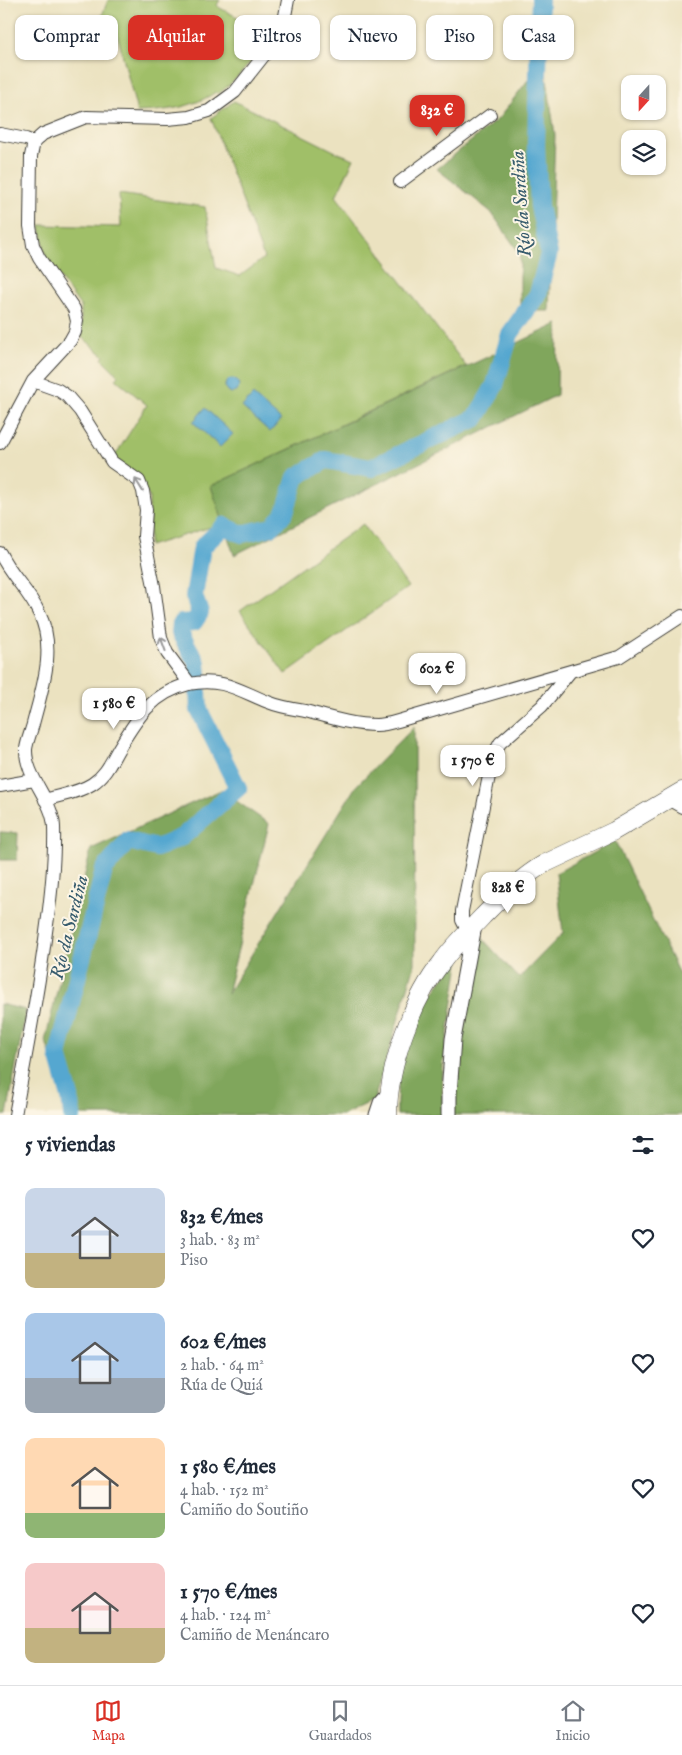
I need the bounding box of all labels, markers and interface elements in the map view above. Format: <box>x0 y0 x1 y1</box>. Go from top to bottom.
chip: Comprar <box>15 15 118 60</box>
chip: Alquilar <box>128 15 224 60</box>
chip: Filtros <box>234 15 320 60</box>
chip: Nuevo <box>330 15 416 60</box>
chip: Piso <box>426 15 493 60</box>
chip: Casa <box>503 15 574 60</box>
north arrow <box>621 75 666 120</box>
map controls <box>621 75 666 175</box>
pin: 832 € <box>402 94 472 137</box>
text: 832 € <box>421 101 453 121</box>
button: layers <box>621 130 666 175</box>
water label: Río da Sardiña <box>506 150 538 258</box>
one-way arrow <box>133 478 144 492</box>
one-way arrow <box>158 637 167 652</box>
pin: 602 € <box>402 652 472 695</box>
text: 602 € <box>420 659 454 679</box>
pin: 1 580 € <box>68 688 160 730</box>
text: 1 580 € <box>93 694 135 714</box>
pin: 1 570 € <box>427 744 519 787</box>
text: 1 570 € <box>451 751 495 771</box>
pin: 828 € <box>473 872 543 914</box>
water label: Río da Sardiña <box>45 873 94 982</box>
text: 828 € <box>492 878 524 898</box>
icon: filters <box>629 1131 657 1159</box>
text: 5 viviendas <box>25 1132 115 1159</box>
text: 832 €/mes <box>180 1204 263 1231</box>
icon: home <box>65 1208 125 1268</box>
icon: heart <box>629 1224 657 1252</box>
text: 3 hab. · 83 m² <box>180 1231 260 1251</box>
text: Piso <box>180 1251 208 1271</box>
text: 602 €/mes <box>180 1329 266 1356</box>
icon: home <box>65 1333 125 1393</box>
icon: heart <box>629 1349 657 1377</box>
text: 2 hab. · 64 m² <box>180 1356 264 1376</box>
text: Rúa de Quiá <box>180 1376 263 1396</box>
text: 1 580 €/mes <box>180 1454 276 1481</box>
icon: home <box>65 1458 125 1518</box>
icon: heart <box>629 1474 657 1502</box>
text: 4 hab. · 152 m² <box>180 1481 269 1501</box>
text: Camiño do Soutiño <box>180 1501 308 1521</box>
text: 1 570 €/mes <box>180 1579 277 1606</box>
icon: home <box>65 1583 125 1643</box>
icon: heart <box>629 1599 657 1627</box>
text: 4 hab. · 124 m² <box>180 1606 271 1626</box>
text: Camiño de Menáncaro <box>180 1626 330 1646</box>
tab: Mapa <box>92 1697 125 1745</box>
tab: Guardados <box>309 1697 372 1745</box>
tab: Inicio <box>556 1697 590 1745</box>

